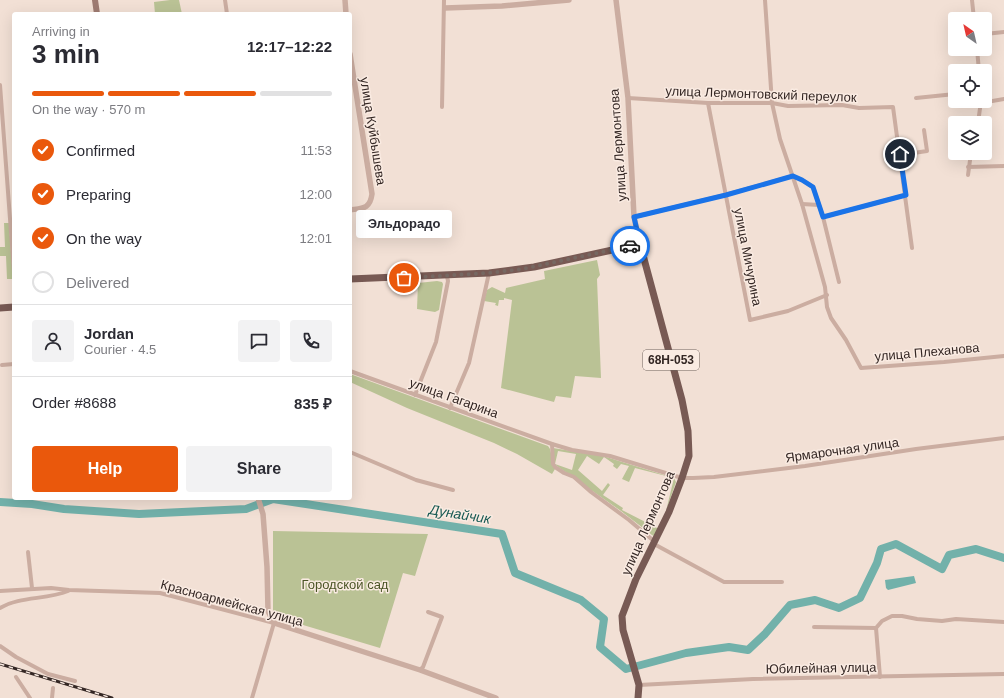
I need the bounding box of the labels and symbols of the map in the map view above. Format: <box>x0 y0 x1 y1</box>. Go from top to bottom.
north arrow <box>948 12 992 56</box>
street label: улица Куйбышева <box>357 76 389 187</box>
street label: улица Лермонтовский переулок <box>665 83 857 105</box>
street label: улица Лермонтова <box>607 87 629 202</box>
pin <box>883 137 917 171</box>
street label: улица Мичурина <box>731 207 765 308</box>
callout: Эльдорадо <box>356 210 452 238</box>
courier <box>610 226 650 266</box>
pin <box>387 261 421 295</box>
street label: улица Плеханова <box>874 340 981 364</box>
road number: 68Н-053 <box>643 350 699 370</box>
street label: улица Гагарина <box>408 375 501 421</box>
street label: Ярмарочная улица <box>784 434 901 465</box>
street label: улица Лермонтова <box>618 468 678 578</box>
water label: Дунайчик <box>426 501 493 527</box>
street label: Красноармейская улица <box>159 577 306 629</box>
park label: Городской сад <box>302 577 389 592</box>
street label: Юбилейная улица <box>766 660 877 676</box>

